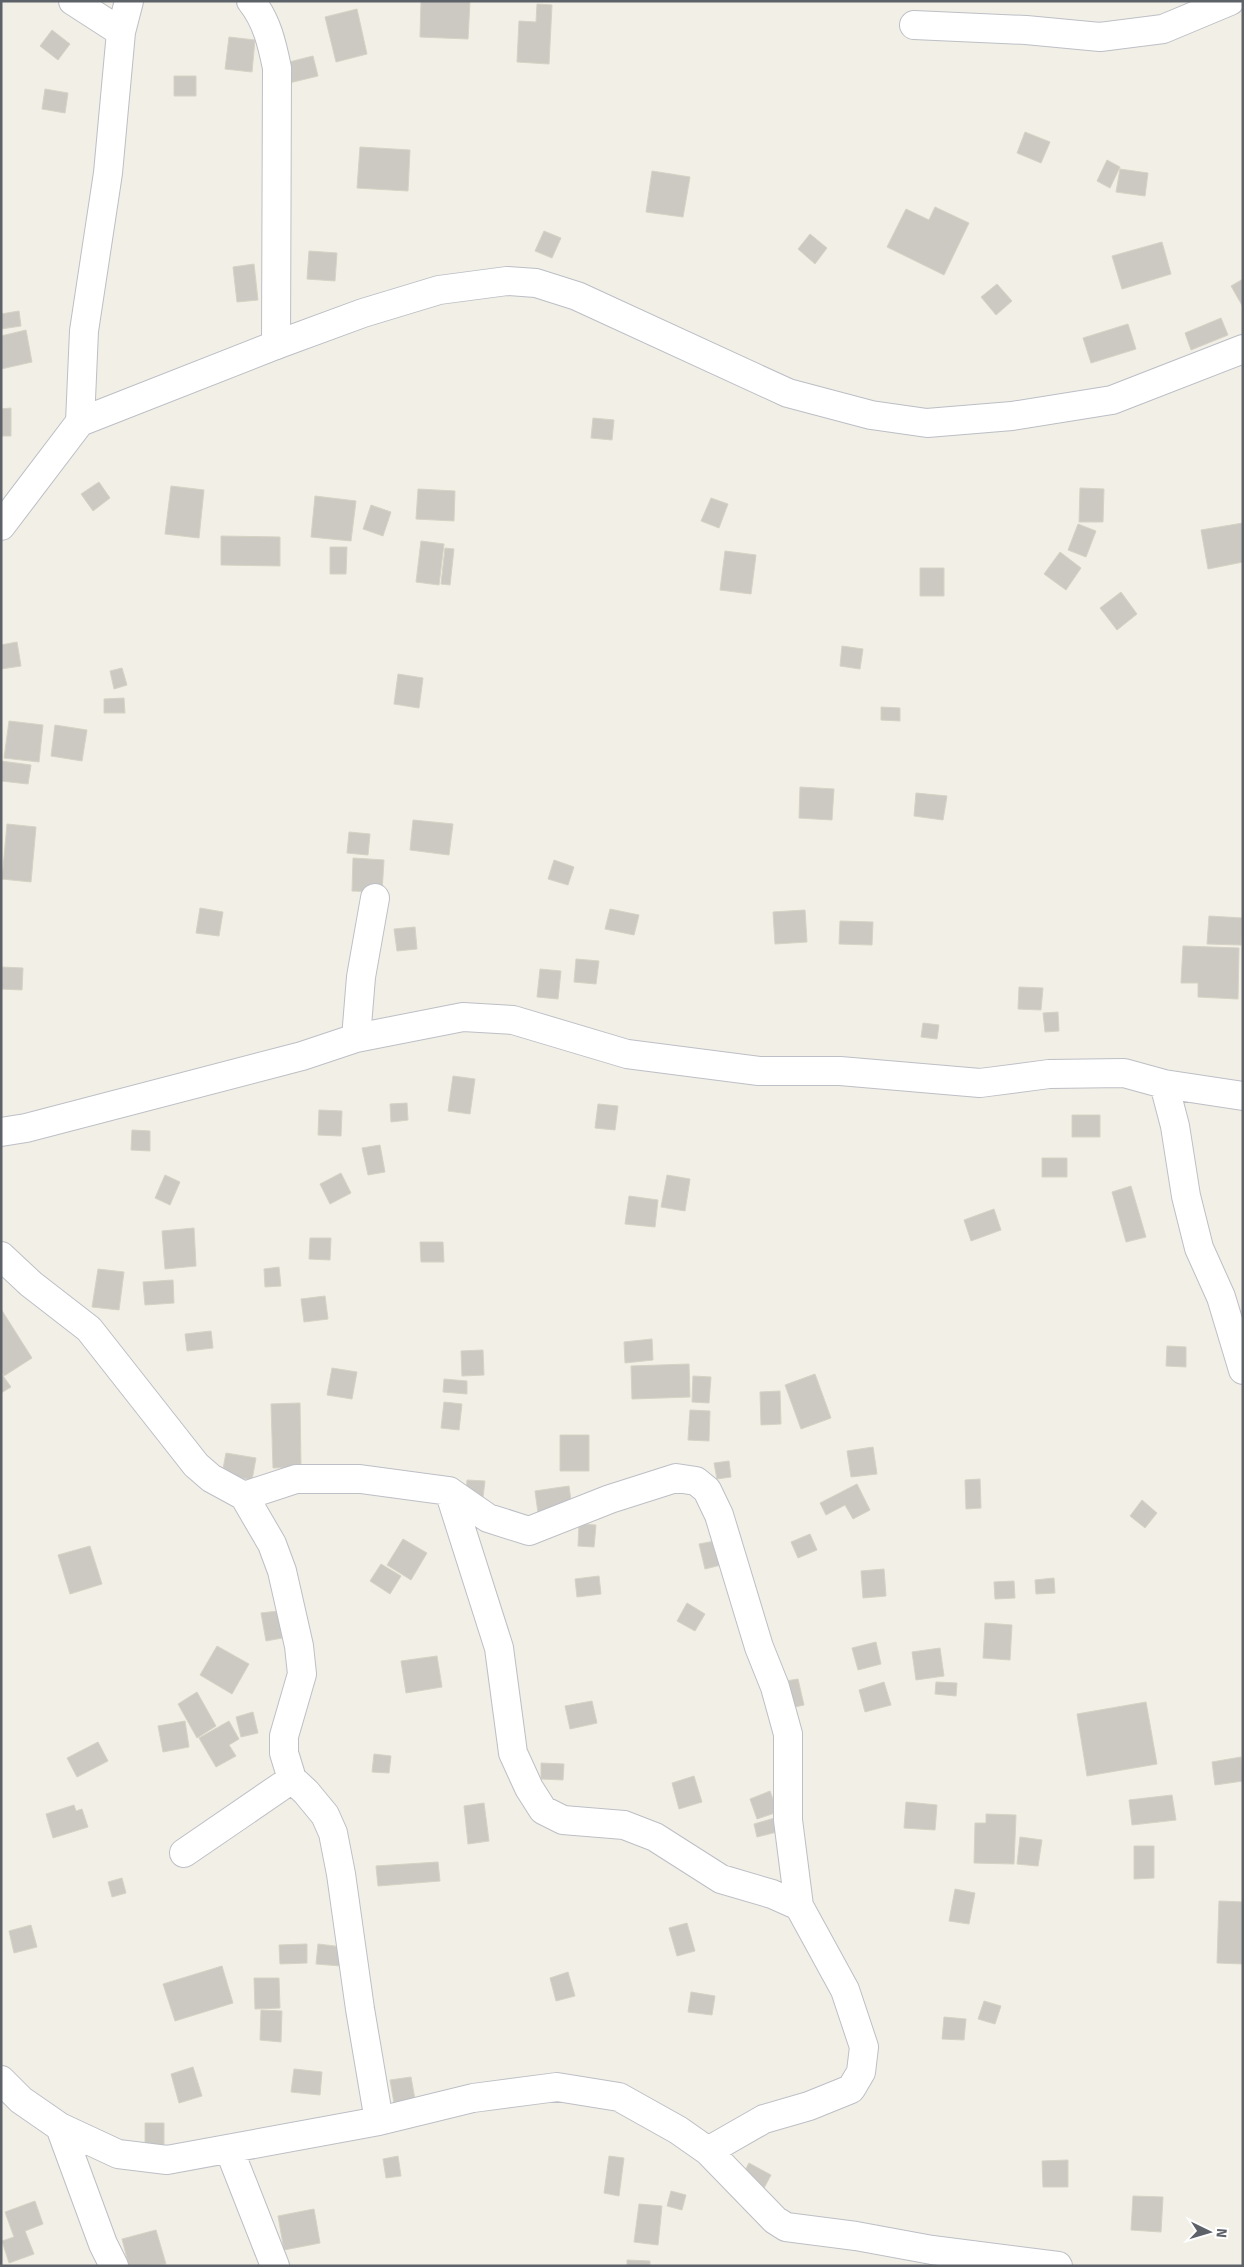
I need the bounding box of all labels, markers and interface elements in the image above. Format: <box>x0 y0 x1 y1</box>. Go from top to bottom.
north arrow <box>1184 2207 1234 2257</box>
text: N <box>1213 2228 1230 2238</box>

